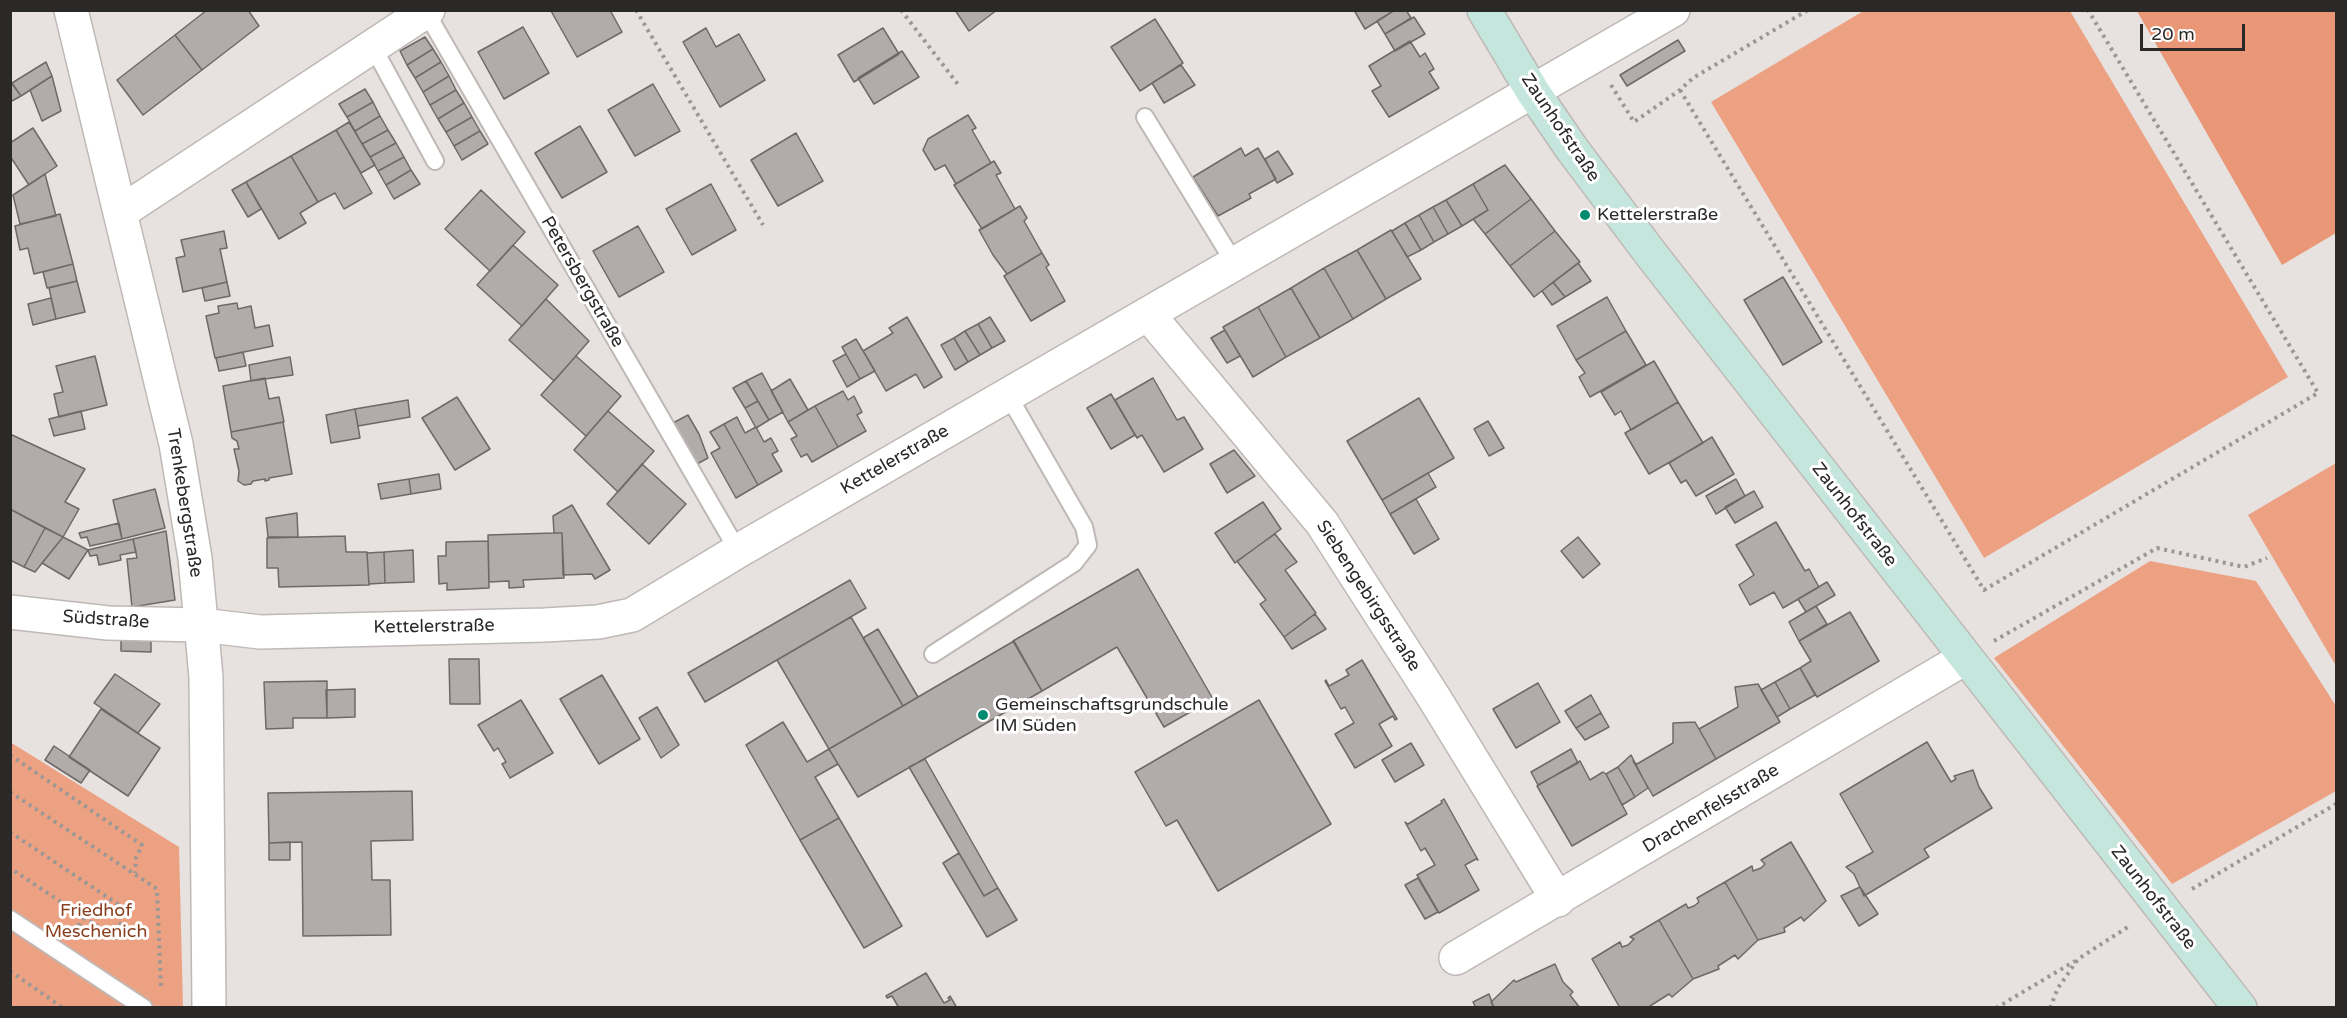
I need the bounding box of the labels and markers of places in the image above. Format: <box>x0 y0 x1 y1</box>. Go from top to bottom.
place label: Kettelerstraße <box>1597 204 1718 226</box>
marker: Kettelerstraße <box>1578 208 1592 222</box>
place label: Gemeinschaftsgrundschule IM Süden <box>995 694 1229 736</box>
marker: Gemeinschaftsgrundschule IM Süden <box>976 708 990 722</box>

